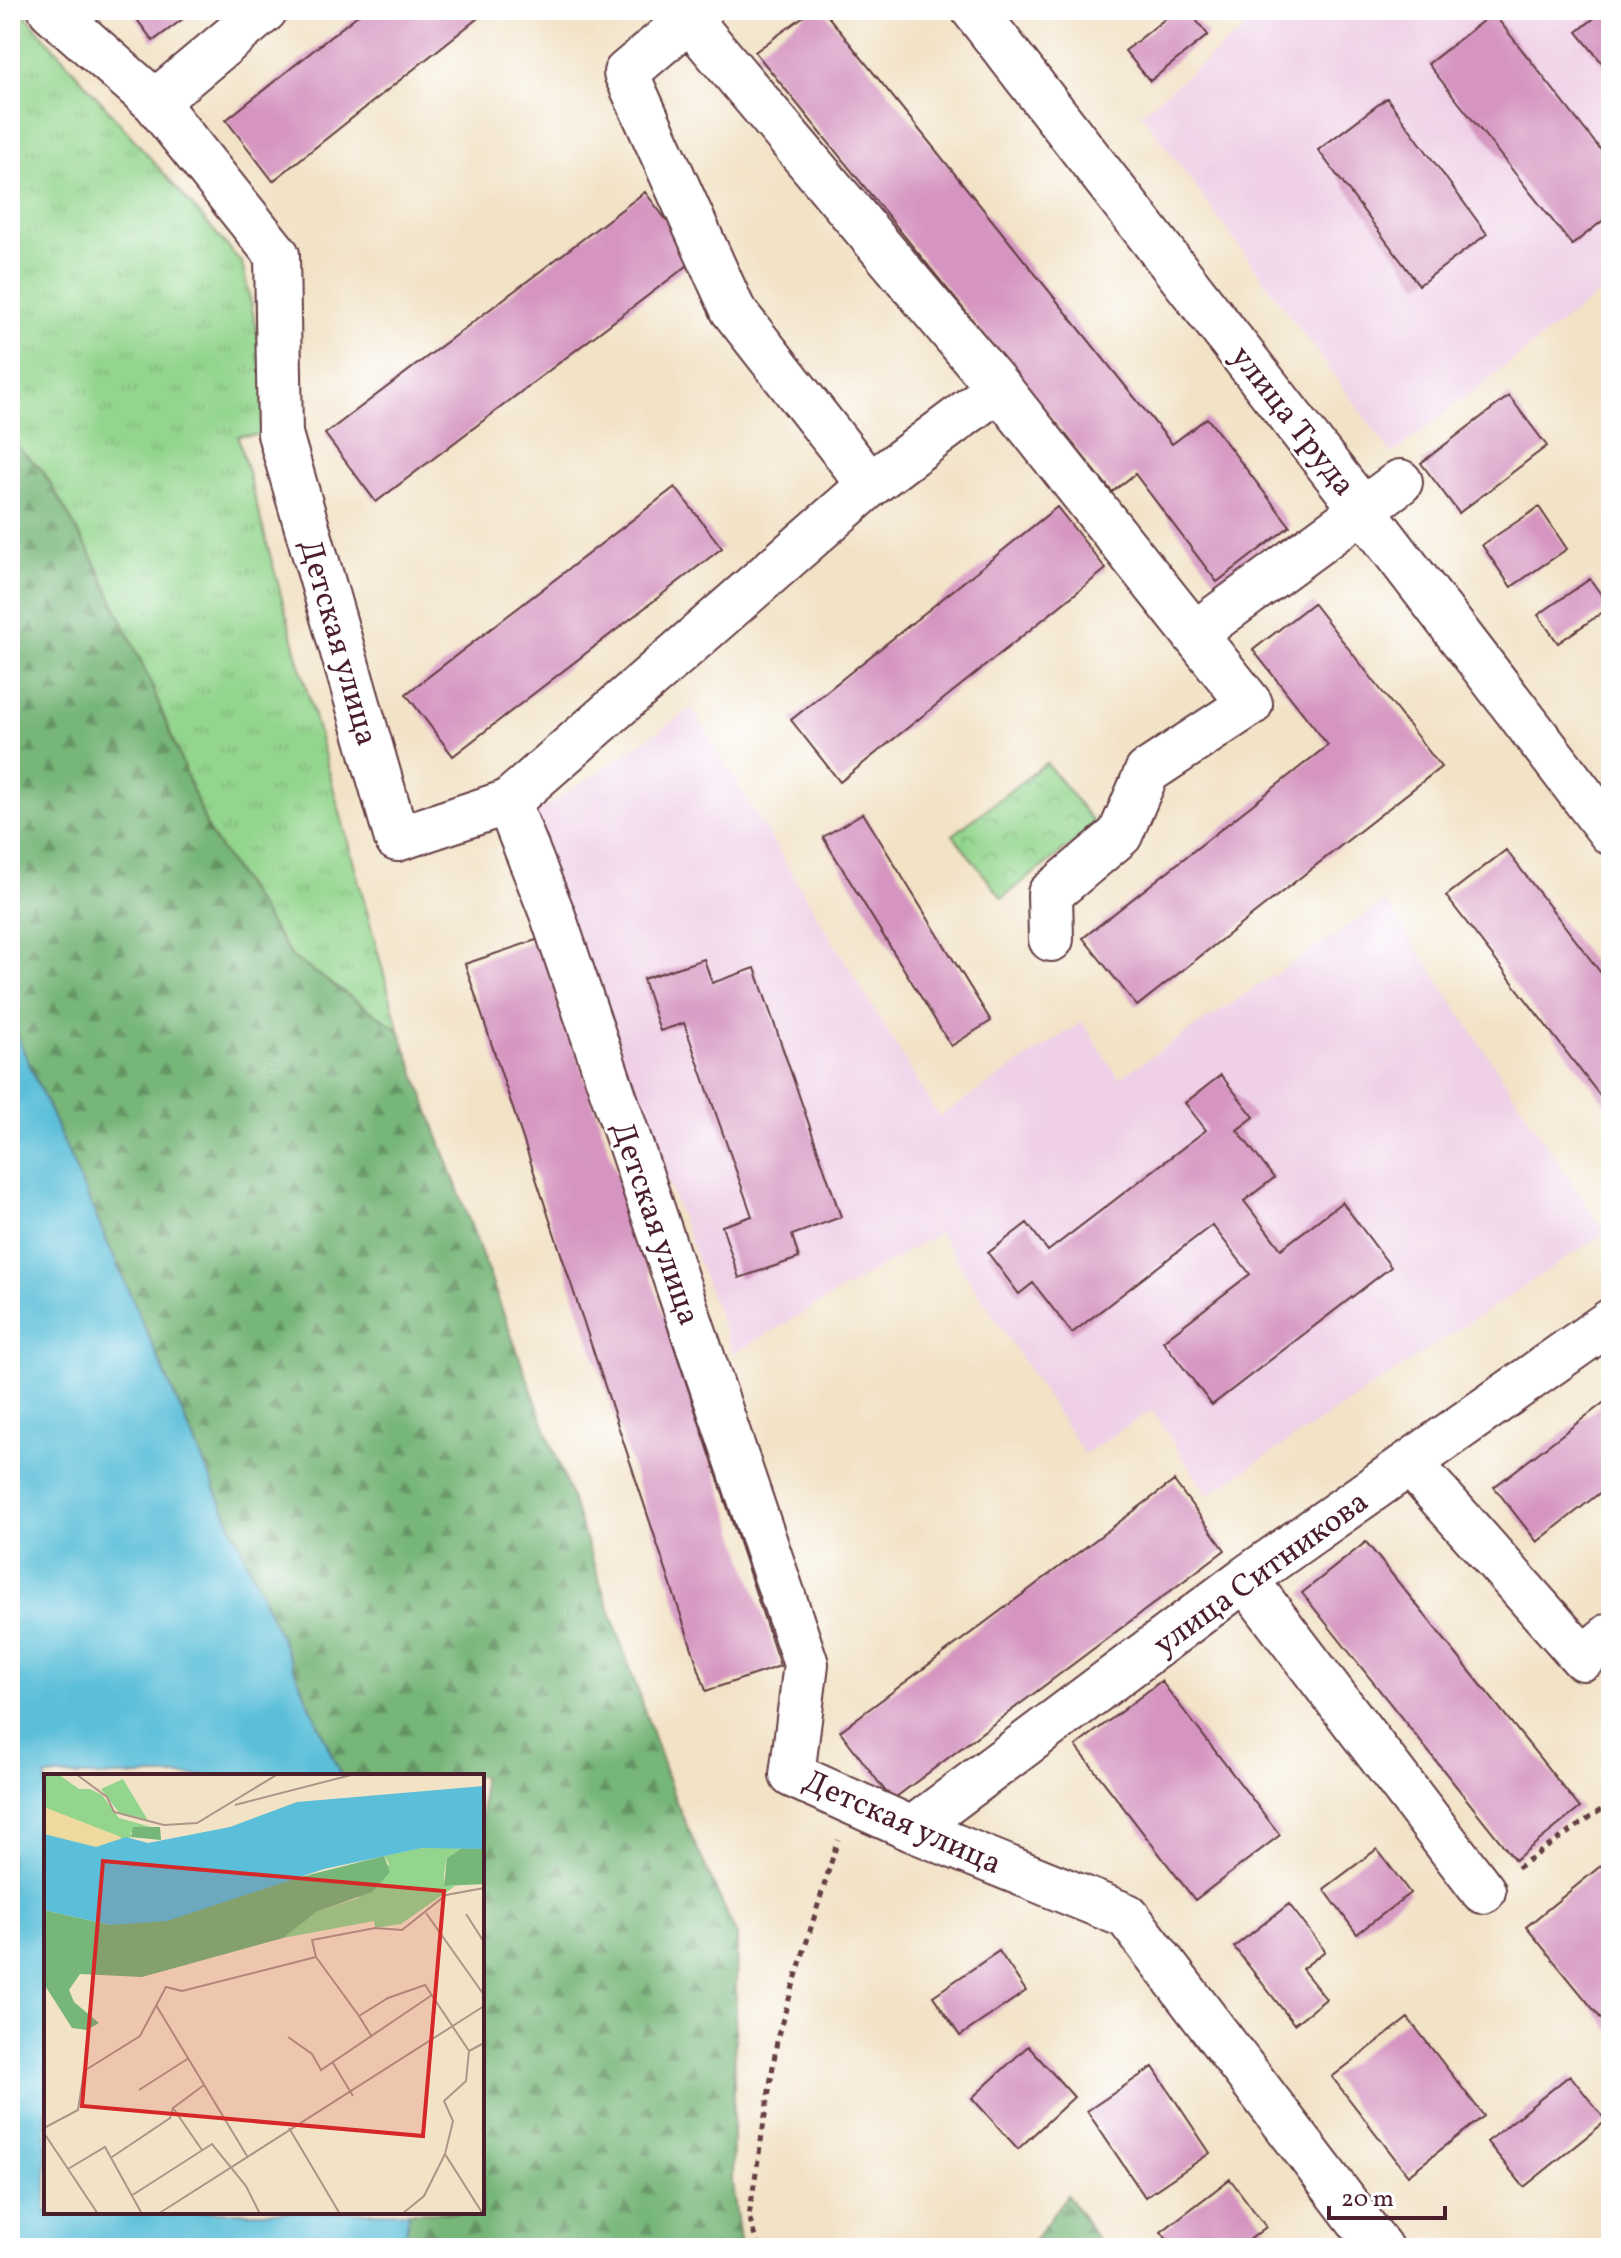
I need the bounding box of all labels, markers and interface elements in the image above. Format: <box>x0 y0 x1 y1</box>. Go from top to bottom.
street label: улица Труда <box>1219 337 1365 506</box>
street label: Детская улица <box>287 535 388 751</box>
street label: Детская улица <box>599 1116 710 1332</box>
street label: улица Ситникова <box>1145 1481 1378 1668</box>
street label: Детская улица <box>796 1760 1008 1887</box>
inset map <box>44 1774 484 2214</box>
scale bar <box>1329 2170 1445 2220</box>
text: 20 m <box>1341 2183 1394 2217</box>

